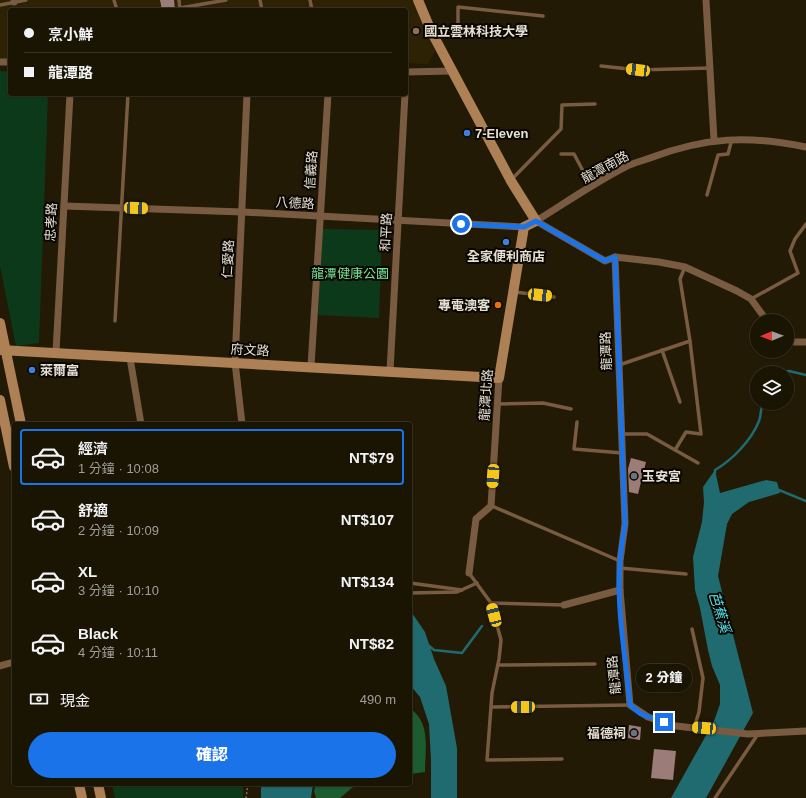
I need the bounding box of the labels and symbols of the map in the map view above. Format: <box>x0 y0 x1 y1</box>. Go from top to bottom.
place label: 國立雲林科技大學 <box>424 24 528 39</box>
marker: 國立雲林科技大學 <box>411 26 421 36</box>
car <box>625 63 651 77</box>
place label: 7-Eleven <box>475 126 529 141</box>
marker: 7-Eleven <box>462 128 472 138</box>
street label: 龍潭南路 <box>579 148 631 186</box>
street label: 信義路 <box>302 150 320 190</box>
street label: 八德路 <box>275 194 315 212</box>
street label: 忠孝路 <box>42 202 60 242</box>
car <box>124 202 148 214</box>
street label: 和平路 <box>377 212 395 252</box>
route start <box>452 215 470 233</box>
marker: 全家便利商店 <box>501 237 511 247</box>
street label: 仁愛路 <box>219 239 237 279</box>
place label: 全家便利商店 <box>467 249 545 264</box>
park label: 龍潭健康公園 <box>311 266 389 281</box>
car <box>527 288 553 302</box>
place label: 專電澳客 <box>438 298 490 313</box>
marker: 專電澳客 <box>493 300 503 310</box>
north arrow <box>750 314 794 358</box>
street label: 龍潭路 <box>598 331 614 371</box>
street label: 府文路 <box>230 341 270 359</box>
place label: 萊爾富 <box>40 363 79 378</box>
marker: 萊爾富 <box>27 365 37 375</box>
street label: 龍潭北路 <box>477 369 495 421</box>
car <box>486 464 500 488</box>
place label: 玉安宮 <box>642 469 681 484</box>
marker: 玉安宮 <box>629 471 639 481</box>
water label: 芭蕉溪 <box>706 590 734 636</box>
car <box>485 602 503 628</box>
street label: 龍潭路 <box>605 655 623 695</box>
callout: 2 分鐘 <box>636 664 692 692</box>
car <box>511 701 535 713</box>
route end <box>655 713 673 731</box>
car <box>692 721 716 735</box>
place label: 福德祠 <box>587 726 626 741</box>
marker: 福德祠 <box>629 728 639 738</box>

